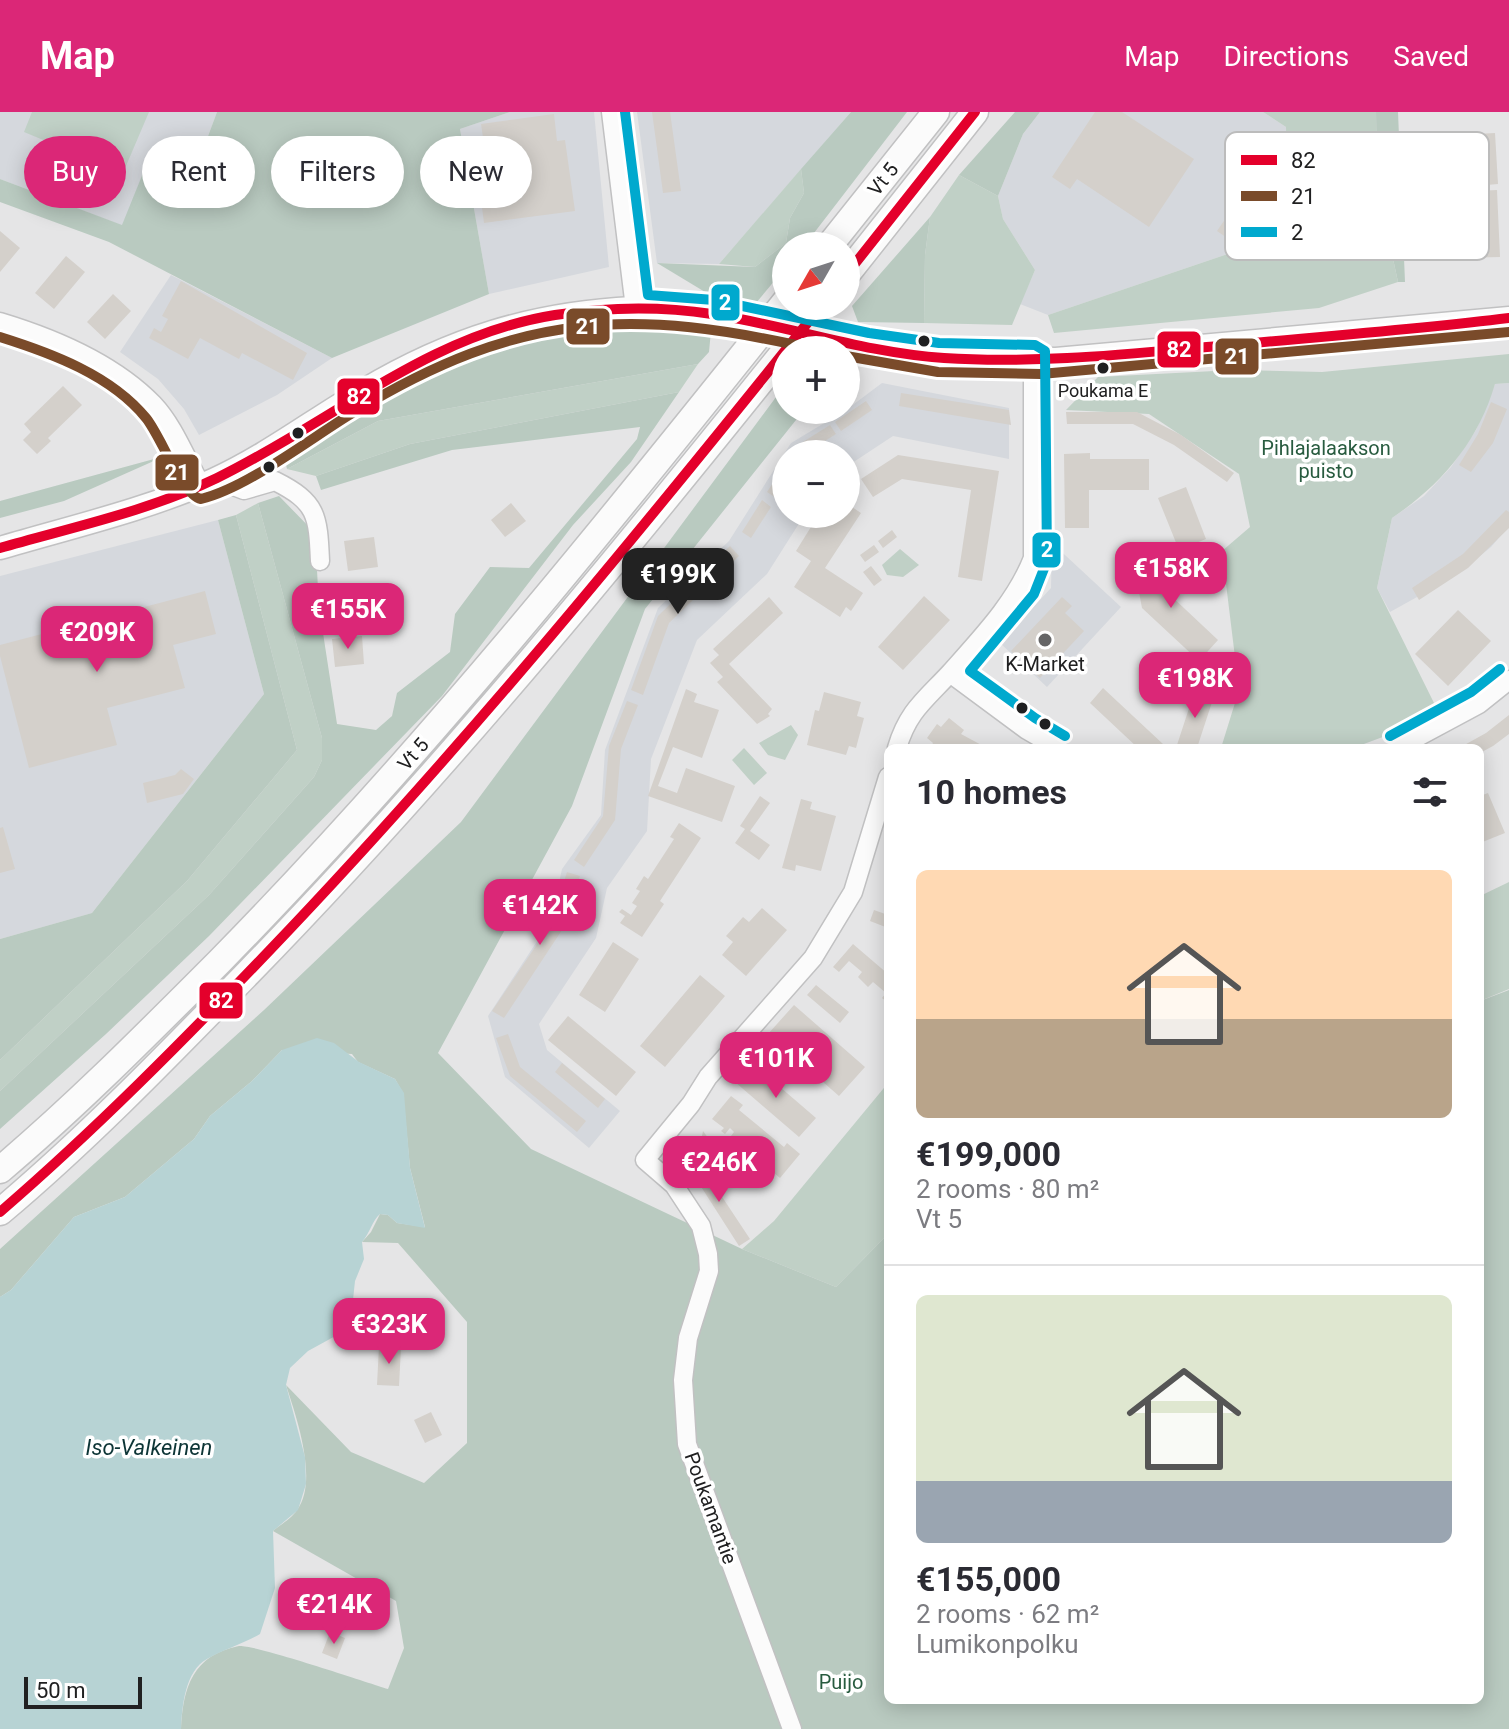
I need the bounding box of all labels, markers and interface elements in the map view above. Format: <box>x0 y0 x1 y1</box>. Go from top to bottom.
text: Map <box>40 34 115 78</box>
text: Map <box>1124 40 1180 73</box>
text: Directions <box>1224 40 1349 73</box>
text: Saved <box>1393 40 1469 73</box>
legend <box>1225 132 1489 260</box>
chip: Buy <box>24 136 126 208</box>
chip: Rent <box>142 136 255 208</box>
chip: Filters <box>271 136 404 208</box>
chip: New <box>420 136 532 208</box>
text: 82 <box>1291 148 1316 173</box>
street label: Vt 5 <box>863 158 903 200</box>
text: 21 <box>1291 184 1316 209</box>
text: 2 <box>1291 220 1303 245</box>
north arrow <box>772 232 860 320</box>
map controls <box>772 232 860 528</box>
line badge: 2 <box>710 283 741 322</box>
text: 2 <box>719 290 731 315</box>
line badge: 21 <box>565 307 611 346</box>
text: 21 <box>575 314 601 339</box>
line badge: 82 <box>1156 330 1202 369</box>
unlabelled marker <box>916 333 932 349</box>
button: + <box>772 336 860 424</box>
text: 82 <box>1166 337 1192 362</box>
line badge: 21 <box>1214 337 1260 376</box>
text: 21 <box>1224 344 1250 369</box>
marker: Poukama E <box>1095 360 1111 376</box>
line badge: 82 <box>336 377 381 416</box>
place label: Poukama E <box>1058 380 1148 401</box>
text: 82 <box>346 384 372 409</box>
unlabelled marker <box>290 425 306 441</box>
park label: Pihlajalaakson puisto <box>1261 436 1391 483</box>
button: − <box>772 440 860 528</box>
line badge: 21 <box>154 453 200 492</box>
unlabelled marker <box>261 459 277 475</box>
text: 21 <box>164 460 190 485</box>
line badge: 2 <box>1031 531 1062 569</box>
text: 2 <box>1041 537 1053 562</box>
pin: €158K <box>1115 542 1227 610</box>
pin: €199K <box>622 548 734 616</box>
text: €158K <box>1133 553 1209 583</box>
text: €199K <box>640 559 716 589</box>
pin: €155K <box>292 583 404 651</box>
text: €155K <box>310 594 386 624</box>
pin: €209K <box>41 606 153 674</box>
text: €209K <box>59 617 135 647</box>
marker: K-Market <box>1036 631 1054 649</box>
place label: K-Market <box>1005 652 1085 676</box>
pin: €198K <box>1139 652 1251 720</box>
text: €198K <box>1157 663 1233 693</box>
unlabelled marker <box>1014 700 1030 716</box>
unlabelled marker <box>1037 716 1053 732</box>
street label: Vt 5 <box>392 733 434 775</box>
icon: filters <box>1408 770 1452 814</box>
text: 10 homes <box>916 772 1067 812</box>
pin: €142K <box>484 879 596 947</box>
text: €142K <box>502 890 578 920</box>
icon: home <box>1112 922 1256 1066</box>
line badge: 82 <box>198 981 244 1020</box>
text: 82 <box>208 988 234 1013</box>
pin: €101K <box>720 1032 832 1100</box>
text: €101K <box>738 1043 814 1073</box>
text: €199,000 <box>916 1134 1061 1174</box>
pin: €246K <box>663 1136 775 1204</box>
text: €246K <box>681 1147 757 1177</box>
text: 2 rooms · 80 m² <box>916 1174 1099 1204</box>
text: Vt 5 <box>916 1204 962 1234</box>
pin: €323K <box>333 1298 445 1366</box>
text: €323K <box>351 1309 427 1339</box>
icon: home <box>1112 1347 1256 1491</box>
water label: Iso-Valkeinen <box>86 1435 212 1460</box>
street label: Poukamantie <box>680 1449 742 1567</box>
text: €155,000 <box>916 1559 1061 1599</box>
pin: €214K <box>278 1578 390 1646</box>
text: €214K <box>296 1589 372 1619</box>
text: 2 rooms · 62 m² <box>916 1599 1099 1629</box>
text: Lumikonpolku <box>916 1629 1079 1659</box>
park label: Puijo <box>819 1670 863 1694</box>
scale bar <box>24 1673 142 1709</box>
text: 50 m <box>36 1678 85 1703</box>

